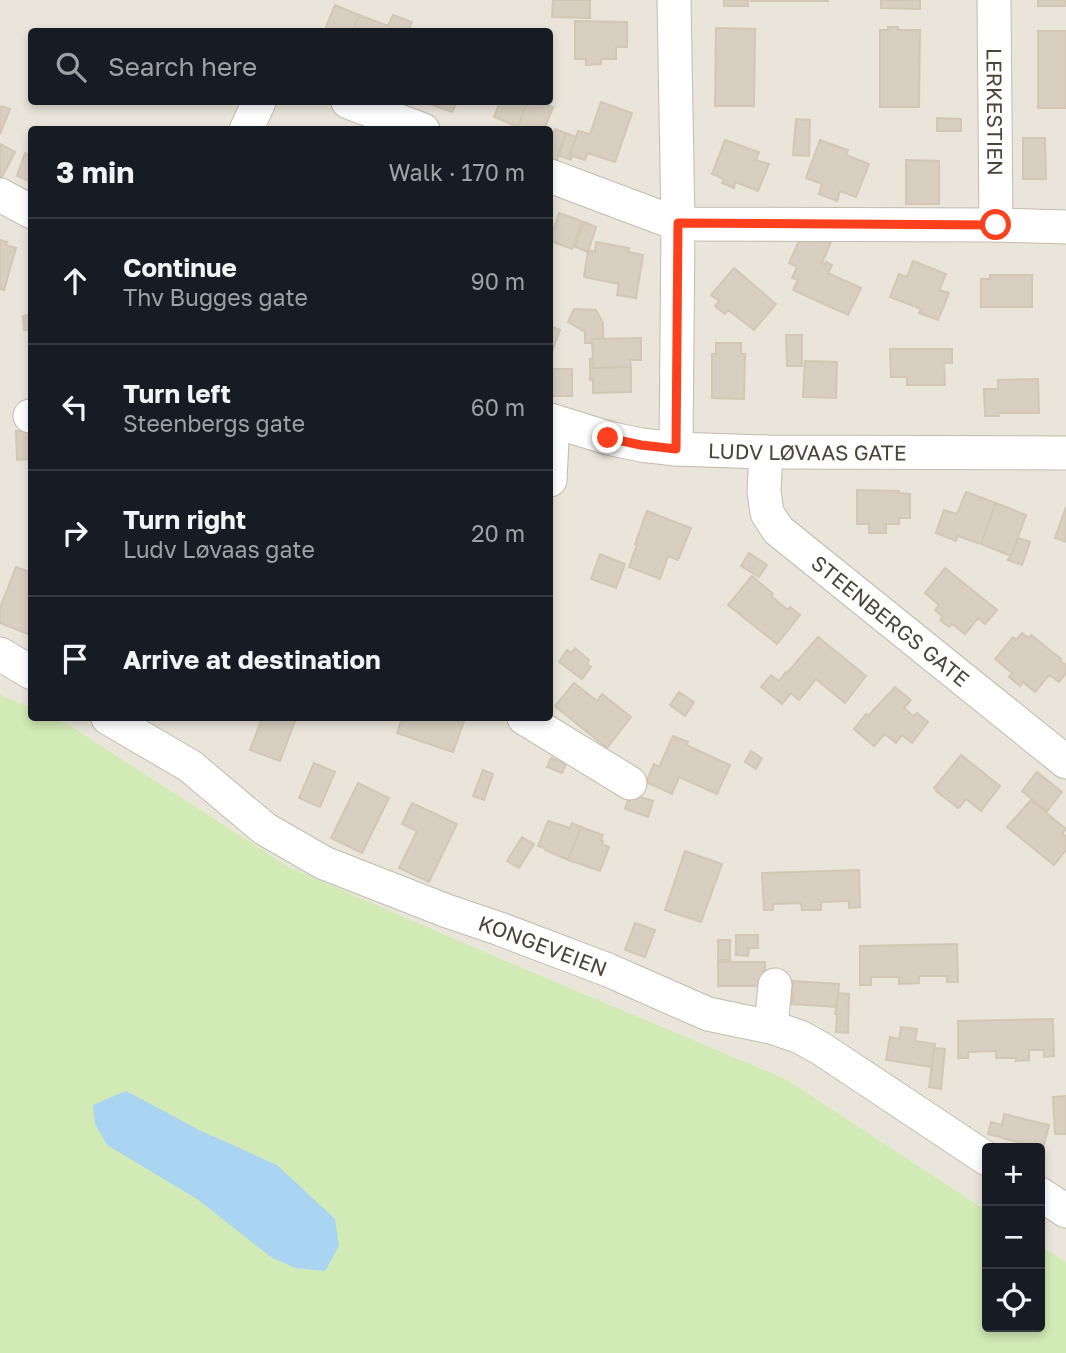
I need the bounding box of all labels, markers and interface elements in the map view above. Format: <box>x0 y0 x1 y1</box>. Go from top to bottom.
search box <box>28 28 553 105</box>
icon: search <box>52 48 90 86</box>
street label: LERKESTIEN <box>981 48 1009 176</box>
text: Search here <box>108 51 257 82</box>
text: 3 min <box>56 154 134 190</box>
text: Walk · 170 m <box>388 158 525 186</box>
route start <box>980 209 1011 240</box>
text: Continue <box>123 252 237 283</box>
icon: ahead <box>56 262 94 300</box>
text: 90 m <box>471 267 525 295</box>
text: Thv Bugges gate <box>123 283 308 311</box>
text: Turn left <box>123 378 231 409</box>
icon: left <box>56 388 94 426</box>
text: 60 m <box>471 393 525 421</box>
text: Steenbergs gate <box>123 409 305 437</box>
route end <box>592 422 623 453</box>
street label: LUDV LØVAAS GATE <box>708 437 907 465</box>
text: Turn right <box>123 504 246 535</box>
icon: right <box>56 514 94 552</box>
text: 20 m <box>471 519 525 547</box>
text: Ludv Løvaas gate <box>123 535 315 563</box>
street label: STEENBERGS GATE <box>806 549 975 692</box>
icon: arrive <box>56 640 94 678</box>
text: Arrive at destination <box>123 644 381 675</box>
street label: KONGEVEIEN <box>475 910 611 982</box>
map controls <box>982 1143 1045 1332</box>
button: + <box>982 1143 1045 1206</box>
button: − <box>982 1206 1045 1269</box>
button: locate <box>982 1269 1045 1332</box>

